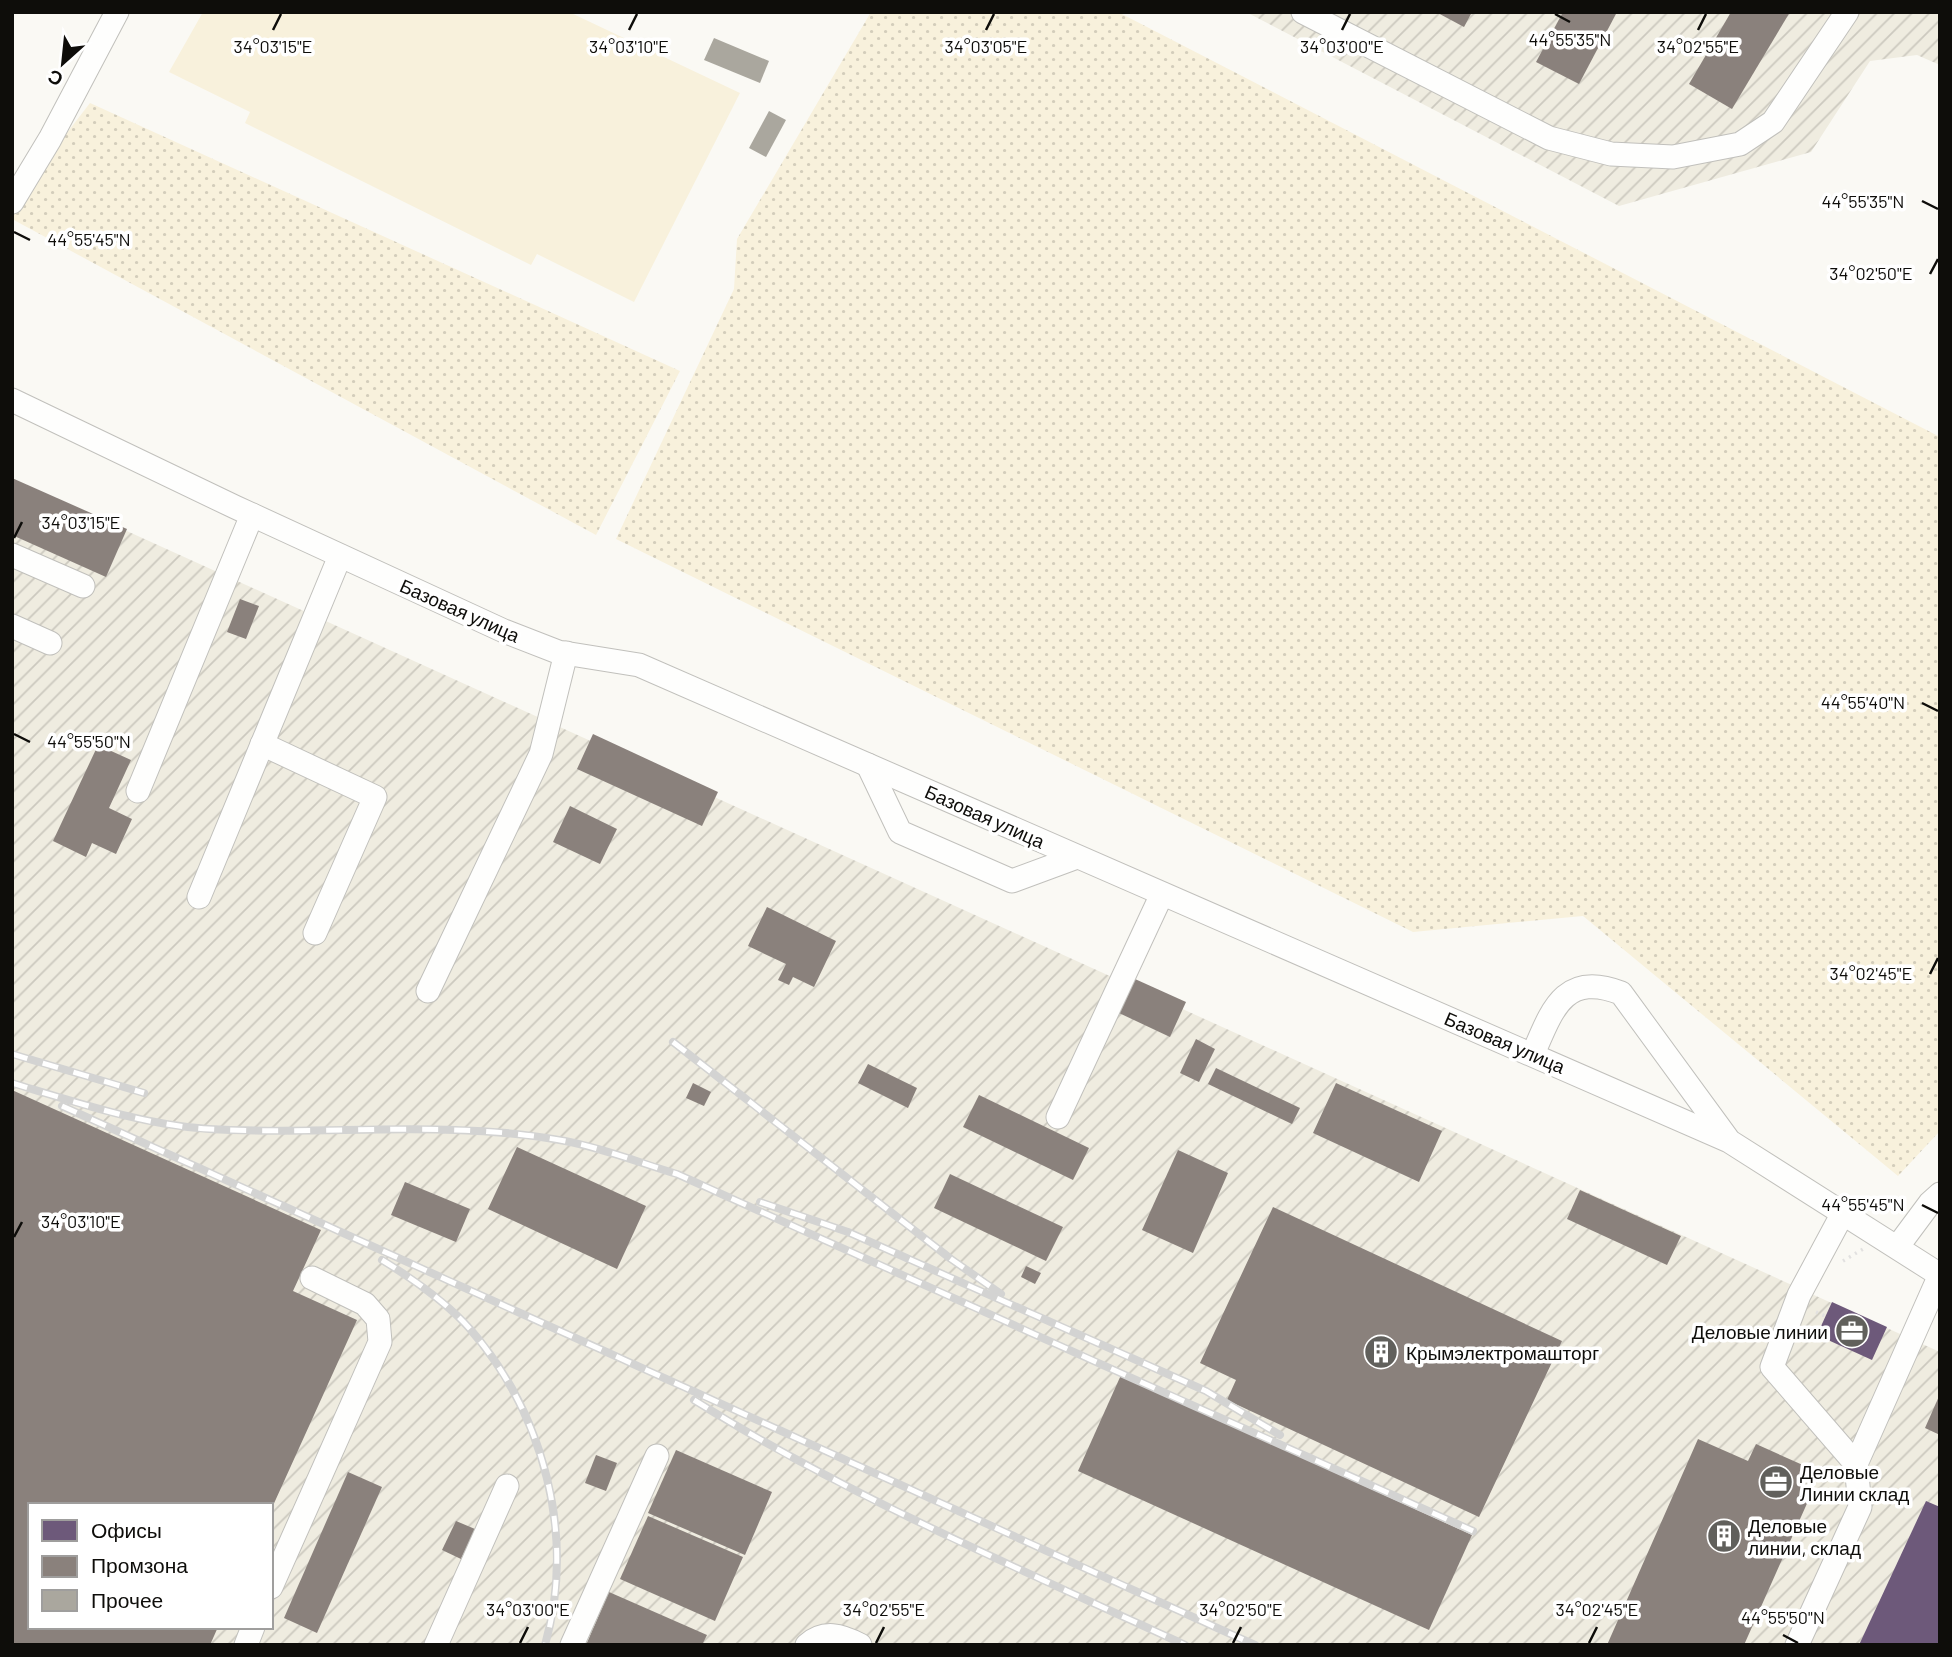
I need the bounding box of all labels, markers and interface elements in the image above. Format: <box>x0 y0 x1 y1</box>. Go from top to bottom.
north arrow <box>28 28 98 98</box>
text: 44°55'35"N <box>1529 28 1612 50</box>
text: 34°03'15"E <box>233 35 313 57</box>
text: 34°03'10"E <box>589 35 669 57</box>
text: 34°03'05"E <box>945 35 1027 57</box>
text: 34°03'00"E <box>1300 35 1384 57</box>
text: 34°02'55"E <box>1657 35 1739 57</box>
text: С <box>43 65 66 92</box>
text: 44°55'35"N <box>1822 190 1905 212</box>
text: 44°55'45"N <box>47 228 131 250</box>
text: 34°02'50"E <box>1829 262 1913 284</box>
text: 34°03'15"E <box>41 511 121 533</box>
street label: Базовая улица <box>397 573 524 647</box>
text: 44°55'40"N <box>1821 691 1905 713</box>
text: 44°55'50"N <box>47 730 131 752</box>
street label: Базовая улица <box>922 779 1049 853</box>
text: 34°02'45"E <box>1830 962 1912 984</box>
street label: Базовая улица <box>1441 1006 1569 1078</box>
text: 44°55'45"N <box>1821 1193 1905 1215</box>
text: 34°03'10"E <box>41 1210 121 1232</box>
office icon: Деловые линии <box>1833 1312 1871 1350</box>
place label: Деловые линии <box>1692 1320 1828 1343</box>
building icon: Крымэлектромашторг <box>1362 1333 1400 1371</box>
place label: Крымэлектромашторг <box>1406 1341 1599 1364</box>
place label: Деловые Линии склад <box>1800 1460 1909 1505</box>
office icon: Деловые Линии склад <box>1757 1463 1795 1501</box>
legend <box>28 1503 273 1629</box>
place label: Деловые линии, склад <box>1748 1514 1861 1559</box>
text: Офисы <box>91 1517 162 1542</box>
building icon: Деловые линии, склад <box>1705 1517 1743 1555</box>
text: Промзона <box>91 1552 188 1577</box>
text: Прочее <box>91 1587 163 1612</box>
text: 34°03'00"E <box>486 1598 570 1620</box>
text: 34°02'55"E <box>843 1598 925 1620</box>
text: 34°02'50"E <box>1199 1598 1283 1620</box>
text: 34°02'45"E <box>1556 1598 1638 1620</box>
text: 44°55'50"N <box>1741 1606 1825 1628</box>

